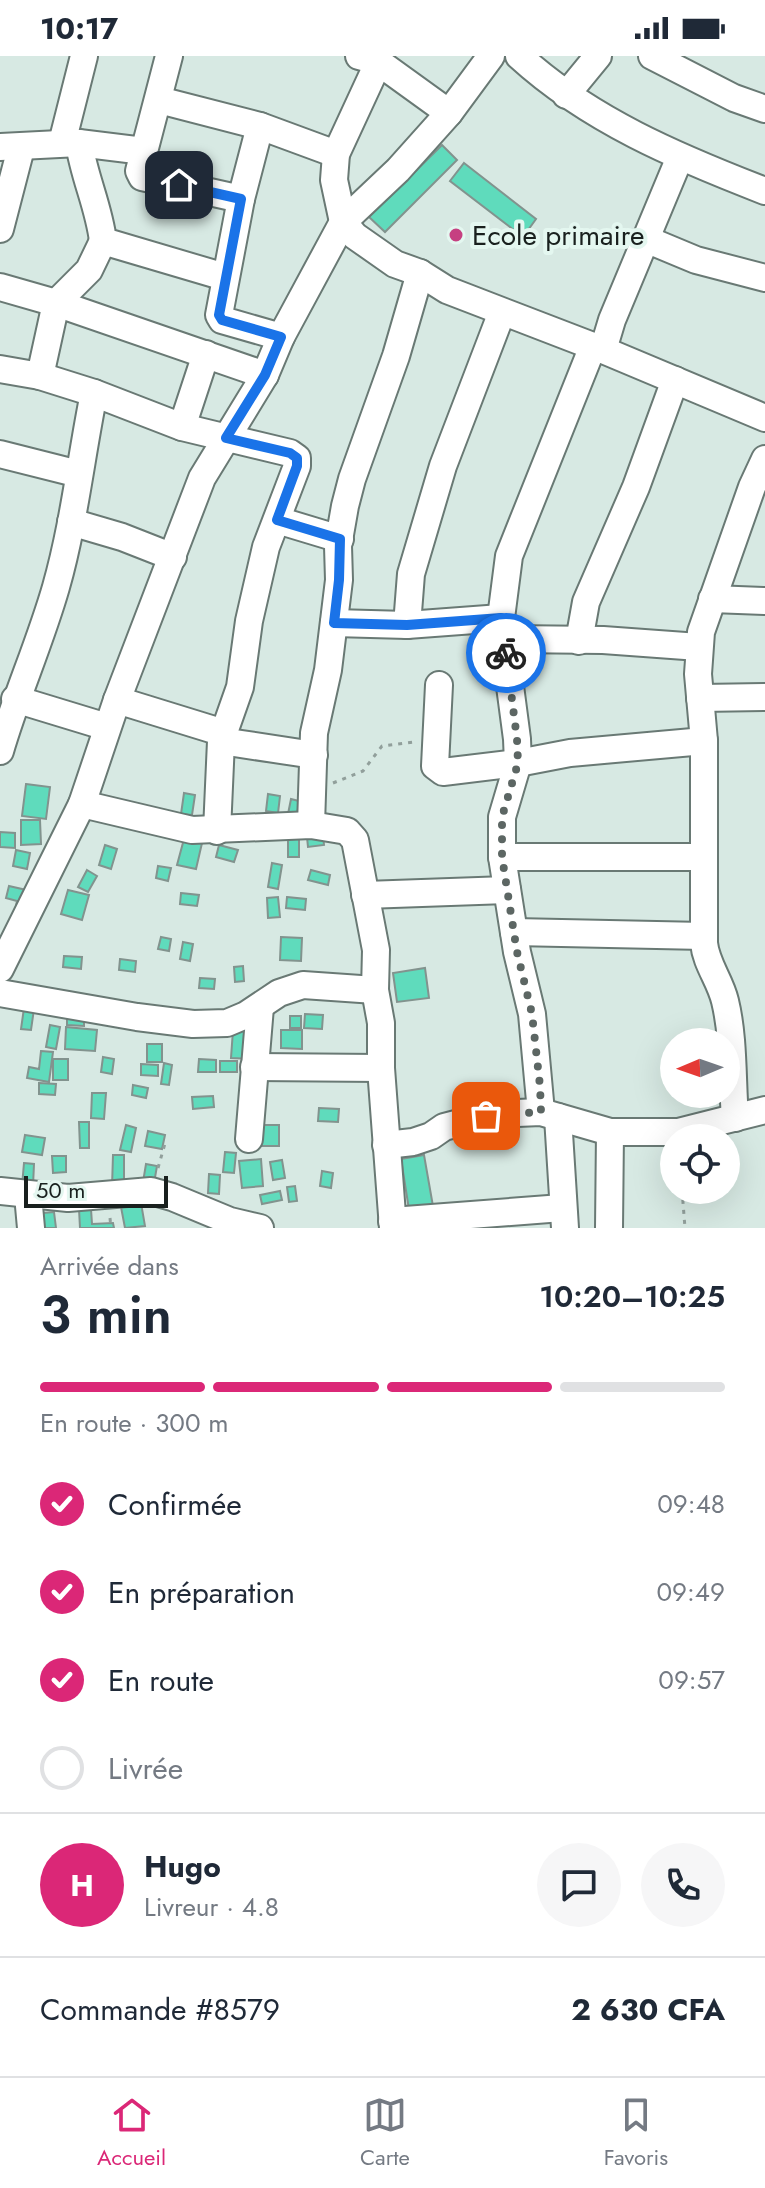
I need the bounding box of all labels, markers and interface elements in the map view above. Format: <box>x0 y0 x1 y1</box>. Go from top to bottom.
text: 10:17 <box>40 7 118 50</box>
pin <box>145 151 213 219</box>
icon: home <box>157 163 201 207</box>
place label: Ecole primaire <box>472 215 644 256</box>
marker: Ecole primaire <box>447 226 465 244</box>
courier <box>466 613 546 693</box>
icon: bike <box>484 631 528 675</box>
north arrow <box>660 1028 740 1108</box>
map controls <box>660 1028 740 1204</box>
pin <box>452 1082 520 1150</box>
icon: bag <box>464 1094 508 1138</box>
button: locate <box>660 1124 740 1204</box>
scale bar <box>24 1172 168 1208</box>
text: 50 m <box>36 1174 85 1206</box>
text: Arrivée dans <box>40 1247 179 1285</box>
text: 10:20–10:25 <box>539 1275 725 1318</box>
text: 3 min <box>40 1277 172 1353</box>
text: En route · 300 m <box>40 1404 229 1442</box>
icon: check <box>40 1482 84 1526</box>
text: Confirmée <box>108 1483 242 1526</box>
text: 09:48 <box>657 1485 725 1523</box>
icon: check <box>40 1570 84 1614</box>
text: En préparation <box>108 1571 295 1614</box>
text: 09:49 <box>656 1573 725 1611</box>
icon: check <box>40 1658 84 1702</box>
text: En route <box>108 1659 214 1702</box>
text: 09:57 <box>658 1661 725 1699</box>
text: Livrée <box>108 1747 183 1790</box>
button: chat <box>537 1843 621 1927</box>
button: phone <box>641 1843 725 1927</box>
text: Hugo <box>144 1845 221 1888</box>
text: H <box>70 1864 94 1907</box>
text: Livreur · 4.8 <box>144 1888 279 1926</box>
text: Commande #8579 <box>40 1988 280 2031</box>
text: 2 630 CFA <box>571 1988 725 2031</box>
tab: Accueil <box>97 2093 166 2173</box>
tab: Carte <box>360 2093 410 2173</box>
tab: Favoris <box>604 2093 668 2173</box>

